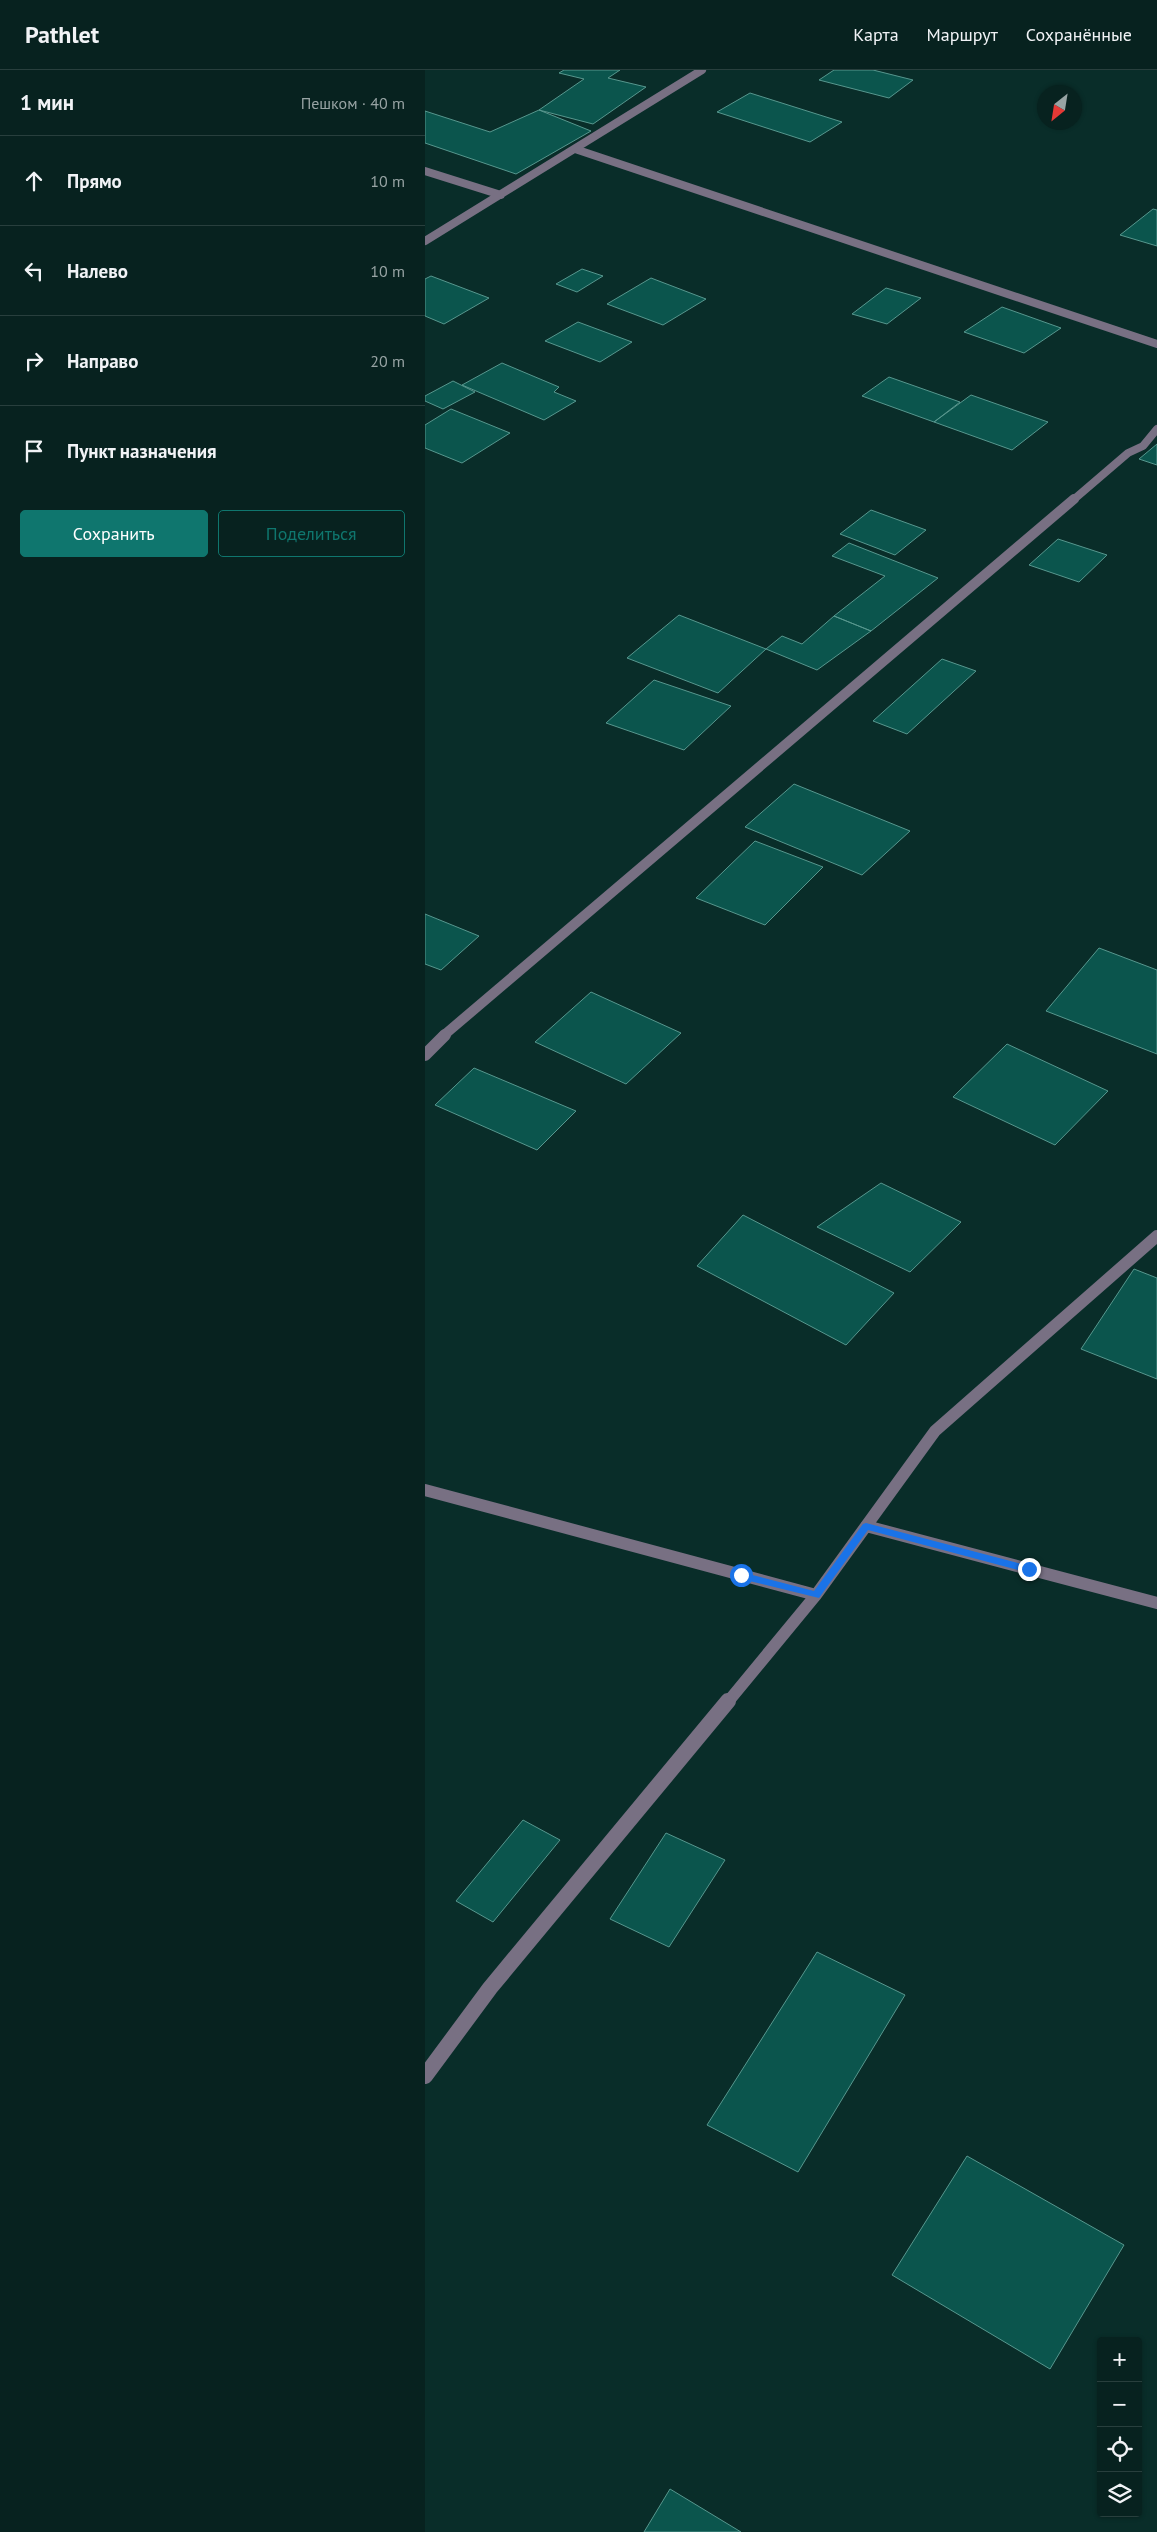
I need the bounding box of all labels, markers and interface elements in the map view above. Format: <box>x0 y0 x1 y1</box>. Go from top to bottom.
text: Pathlet <box>25 19 99 50</box>
text: Карта <box>853 23 899 46</box>
text: Маршрут <box>927 23 998 46</box>
text: Сохранённые <box>1026 23 1132 46</box>
north arrow <box>1037 85 1082 130</box>
text: 1 мин <box>20 89 74 116</box>
text: Пешком · 40 m <box>301 93 405 113</box>
icon: ahead <box>20 167 48 195</box>
text: Прямо <box>67 169 122 193</box>
text: 10 m <box>370 171 405 191</box>
icon: left <box>20 257 48 285</box>
text: Налево <box>67 259 128 283</box>
text: 10 m <box>370 261 405 281</box>
icon: right <box>20 347 48 375</box>
text: Направо <box>67 349 138 373</box>
text: 20 m <box>370 351 405 371</box>
icon: arrive <box>20 437 48 465</box>
text: Пункт назначения <box>67 439 217 463</box>
button: Сохранить <box>20 510 208 557</box>
button: Поделиться <box>218 510 405 557</box>
route end <box>1018 1558 1041 1581</box>
route start <box>730 1564 753 1587</box>
map controls <box>1097 2337 1142 2517</box>
button: + <box>1097 2337 1142 2382</box>
button: − <box>1097 2382 1142 2427</box>
button: locate <box>1097 2427 1142 2472</box>
button: layers <box>1097 2472 1142 2517</box>

